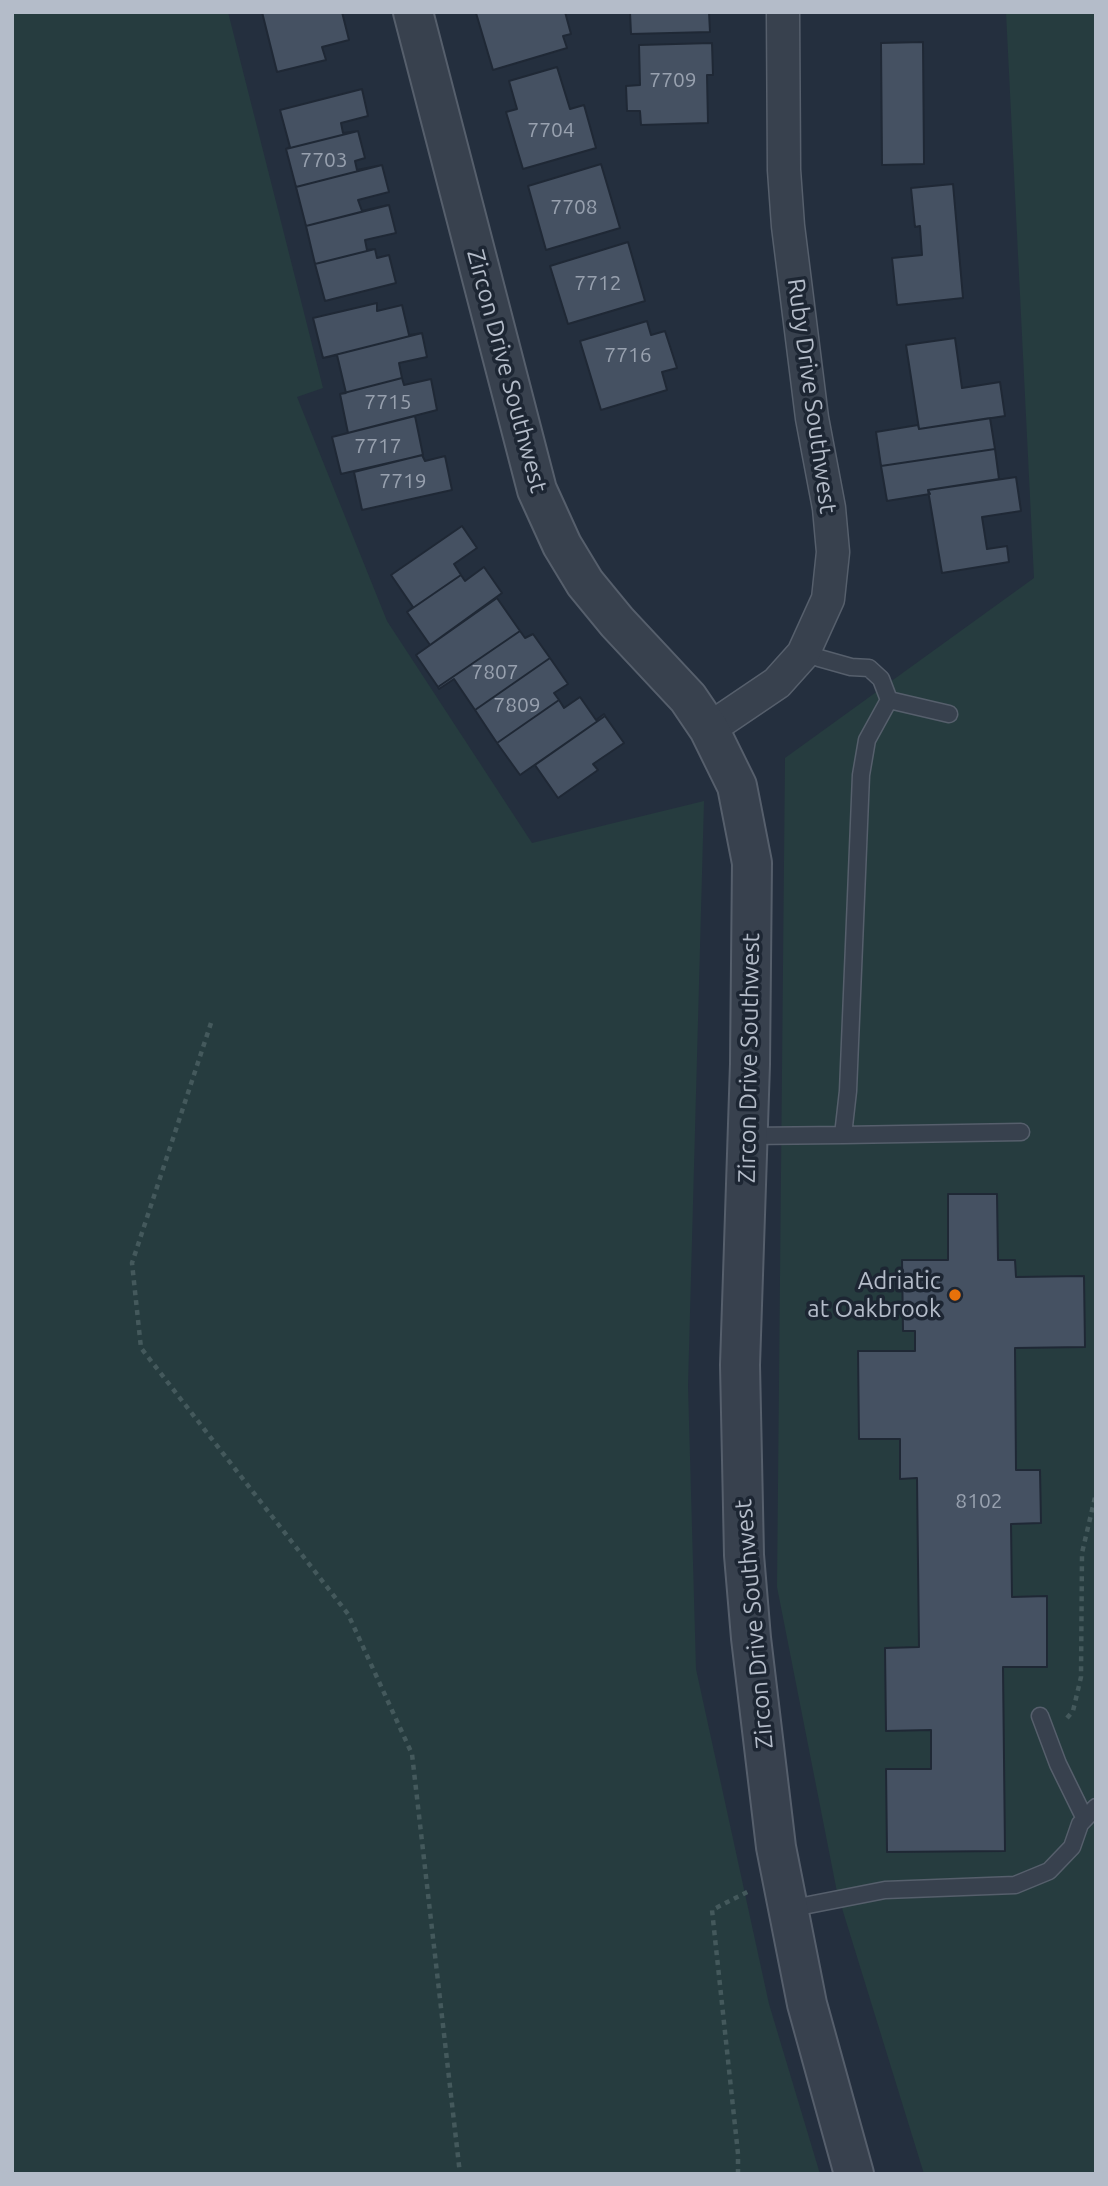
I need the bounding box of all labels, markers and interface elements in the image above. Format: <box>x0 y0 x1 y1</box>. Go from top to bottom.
house number: 7709 <box>649 67 697 93</box>
house number: 7704 <box>527 117 575 143</box>
house number: 7703 <box>300 147 348 173</box>
house number: 7708 <box>550 194 598 220</box>
street label: Zircon Drive Southwest <box>461 246 553 496</box>
house number: 7712 <box>574 270 622 296</box>
street label: Ruby Drive Southwest <box>781 277 843 515</box>
house number: 7716 <box>604 342 652 368</box>
house number: 7715 <box>364 389 412 415</box>
house number: 7717 <box>354 433 402 459</box>
house number: 7719 <box>379 468 427 494</box>
house number: 7807 <box>471 659 519 685</box>
house number: 7809 <box>493 692 541 718</box>
street label: Zircon Drive Southwest <box>732 933 766 1183</box>
place label: Adriatic at Oakbrook <box>807 1267 941 1323</box>
marker: Adriatic at Oakbrook <box>947 1287 963 1303</box>
house number: 8102 <box>955 1488 1003 1514</box>
street label: Zircon Drive Southwest <box>729 1498 779 1750</box>

